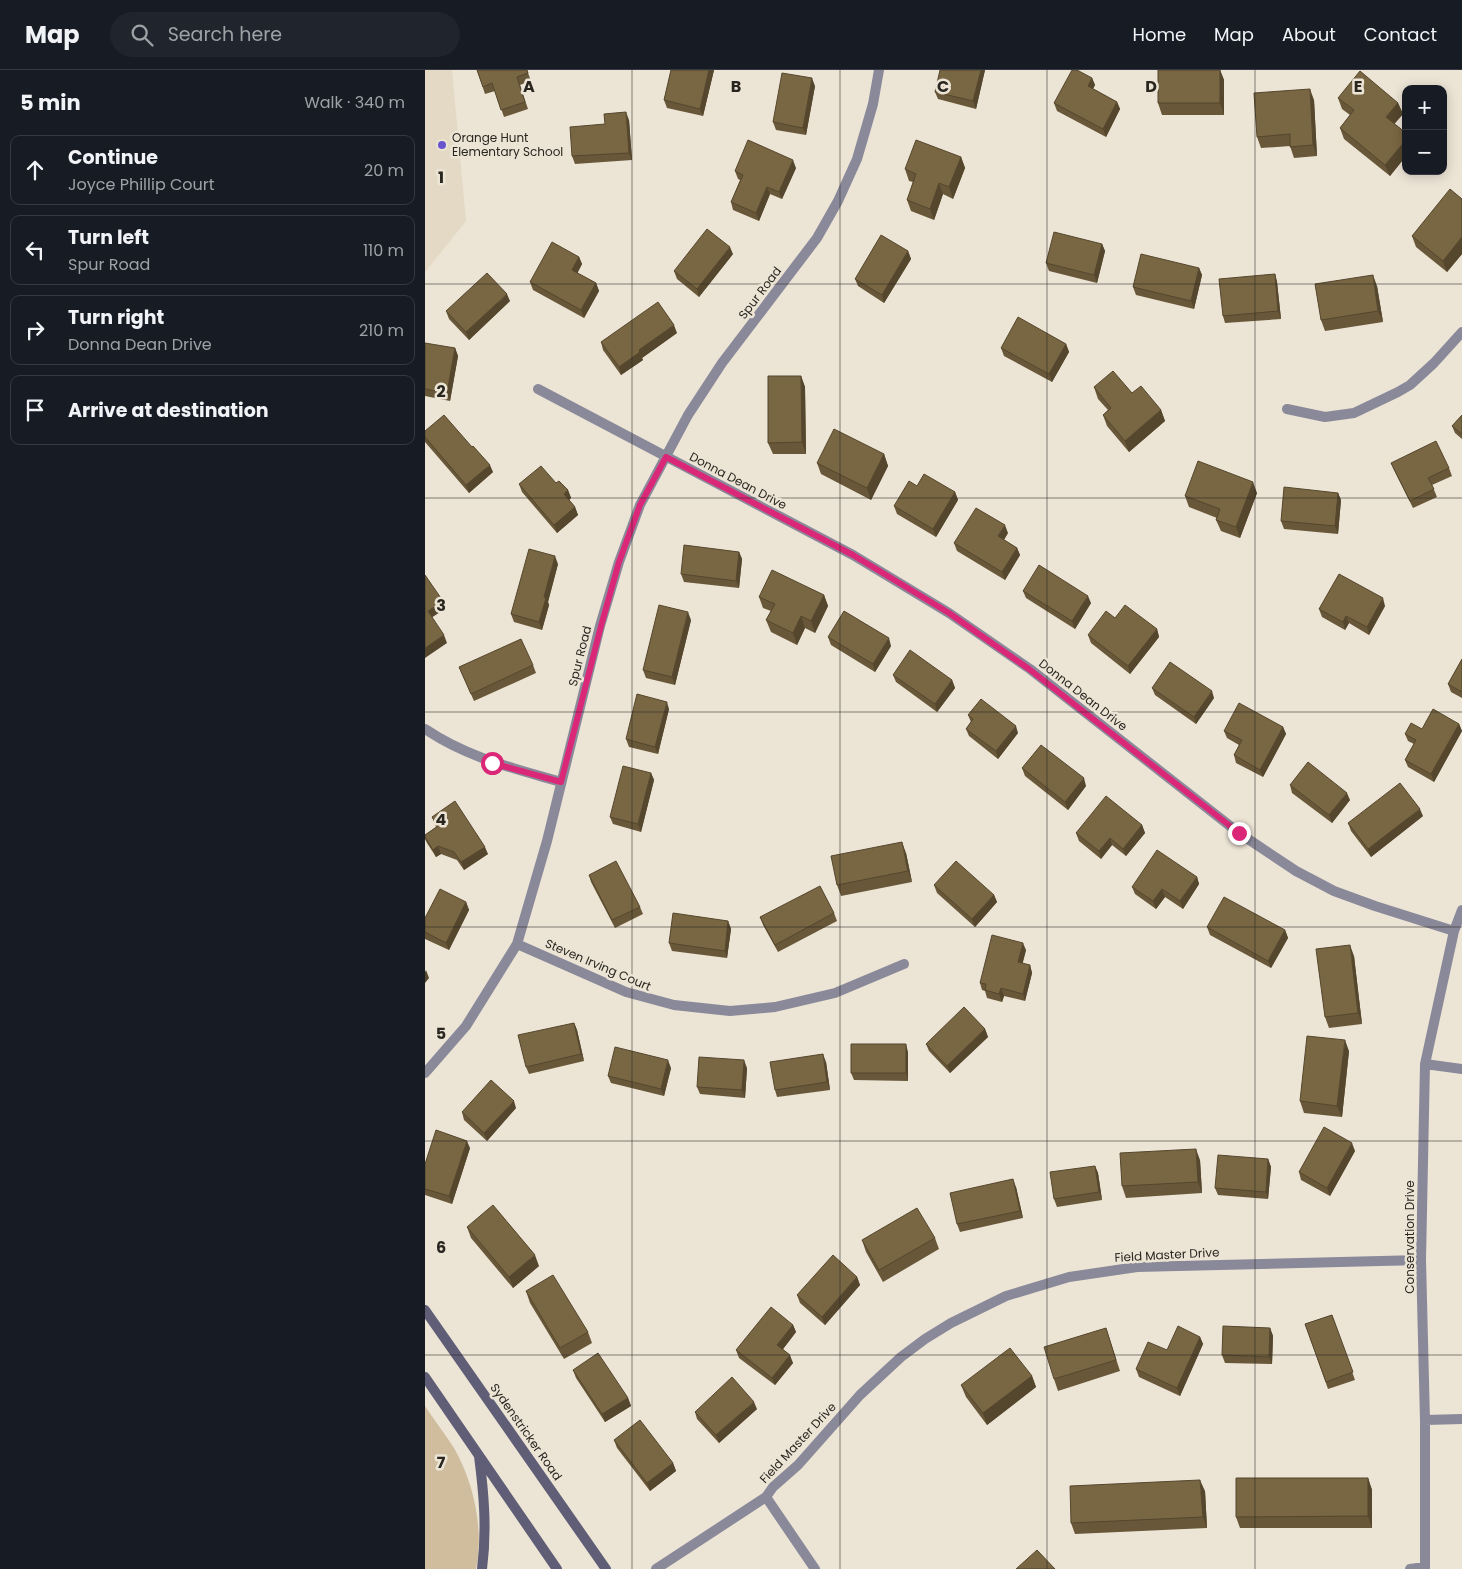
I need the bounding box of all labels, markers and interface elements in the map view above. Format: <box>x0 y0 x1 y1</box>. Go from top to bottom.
search box <box>110 12 460 57</box>
text: Map <box>25 18 80 51</box>
icon: search <box>128 21 156 49</box>
text: Search here <box>168 21 282 48</box>
text: Home <box>1132 22 1186 47</box>
text: Map <box>1214 22 1254 47</box>
text: About <box>1282 22 1336 47</box>
text: Contact <box>1364 22 1437 47</box>
text: A <box>523 75 535 98</box>
text: B <box>731 75 741 98</box>
text: C <box>937 75 949 98</box>
text: D <box>1145 75 1157 98</box>
text: E <box>1354 75 1362 98</box>
map controls <box>1402 85 1447 175</box>
button: + <box>1402 85 1447 130</box>
text: 5 min <box>20 88 81 117</box>
text: Walk · 340 m <box>304 91 405 114</box>
place label: Orange Hunt Elementary School <box>452 129 563 160</box>
button: − <box>1402 130 1447 175</box>
marker: Orange Hunt Elementary School <box>436 139 448 151</box>
text: Continue <box>68 144 158 171</box>
icon: ahead <box>21 156 49 184</box>
text: 20 m <box>364 159 404 182</box>
text: 1 <box>438 166 444 189</box>
text: Joyce Phillip Court <box>68 173 215 196</box>
text: Turn left <box>68 224 149 251</box>
icon: left <box>21 236 49 264</box>
text: 110 m <box>363 239 404 262</box>
text: Spur Road <box>68 253 150 276</box>
street label: Spur Road <box>734 263 785 322</box>
text: Turn right <box>68 304 164 331</box>
icon: right <box>21 316 49 344</box>
text: 210 m <box>359 319 404 342</box>
text: Donna Dean Drive <box>68 333 212 356</box>
text: 2 <box>436 380 446 403</box>
icon: arrive <box>21 396 49 424</box>
text: Arrive at destination <box>68 397 269 424</box>
street label: Donna Dean Drive <box>687 448 790 513</box>
text: 3 <box>436 594 446 617</box>
street label: Spur Road <box>564 624 595 688</box>
street label: Donna Dean Drive <box>1036 655 1131 735</box>
route start <box>481 752 504 775</box>
text: 4 <box>436 808 447 831</box>
route end <box>1228 822 1251 845</box>
street label: Steven Irving Court <box>543 935 654 995</box>
text: 5 <box>436 1022 446 1045</box>
street label: Conservation Drive <box>1401 1180 1418 1294</box>
text: 6 <box>436 1236 446 1259</box>
street label: Field Master Drive <box>1114 1243 1220 1266</box>
street label: Sydenstricker Road <box>486 1380 566 1484</box>
street label: Field Master Drive <box>756 1398 840 1487</box>
text: 7 <box>437 1451 446 1474</box>

